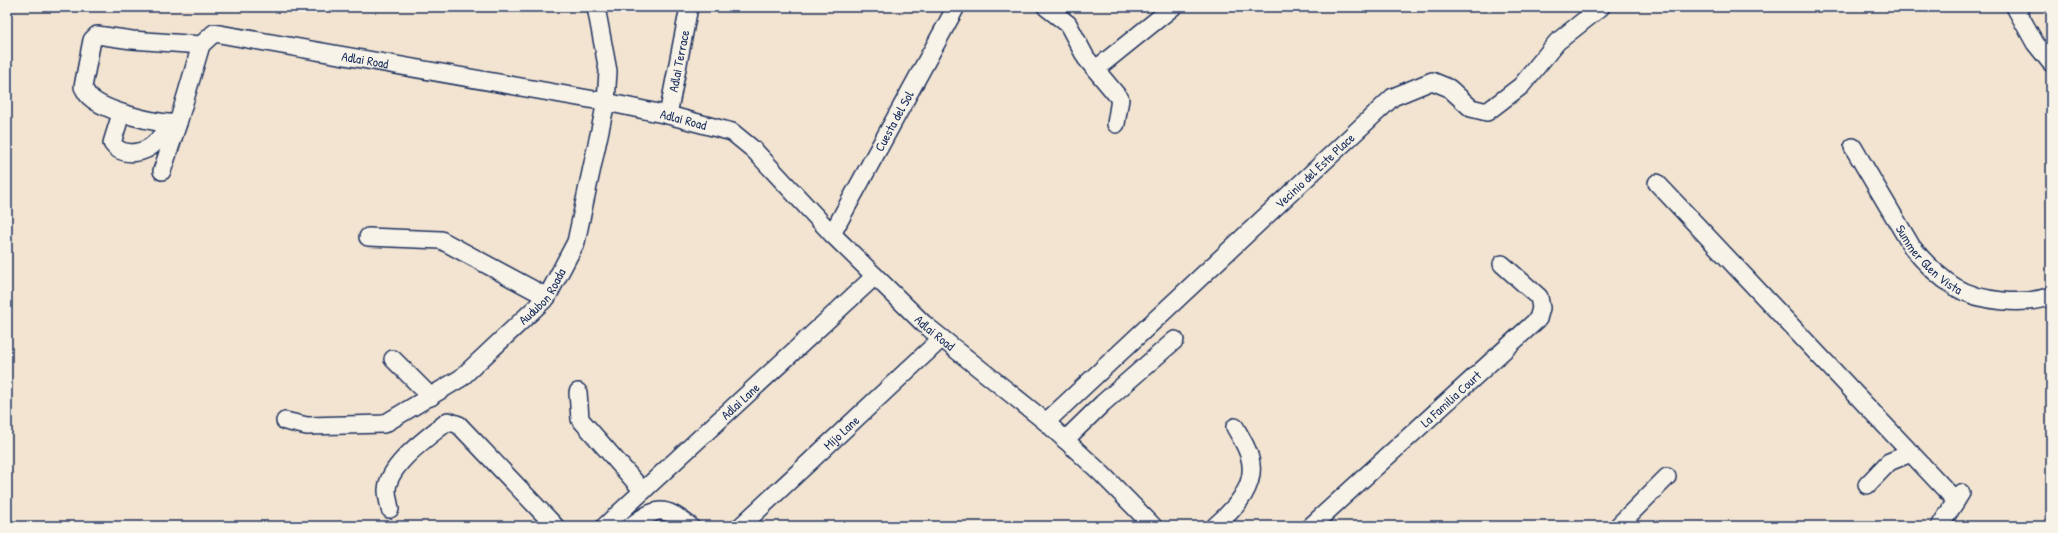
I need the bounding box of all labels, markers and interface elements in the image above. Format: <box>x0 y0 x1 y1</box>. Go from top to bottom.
street label: Adlai Terrace <box>664 29 693 93</box>
street label: Adlai Road <box>340 47 390 73</box>
street label: Cuesta del Sol <box>870 87 918 154</box>
street label: Adlai Road <box>659 105 709 134</box>
street label: Vecinio del Este Place <box>1271 129 1358 212</box>
street label: Summer Glen Vista <box>1892 221 1965 298</box>
street label: Audubon Roada <box>514 265 570 328</box>
street label: Adlai Road <box>911 311 959 355</box>
street label: La Familia Court <box>1416 366 1485 431</box>
street label: Adlai Lane <box>717 378 763 424</box>
street label: Mijo Lane <box>819 411 863 454</box>

